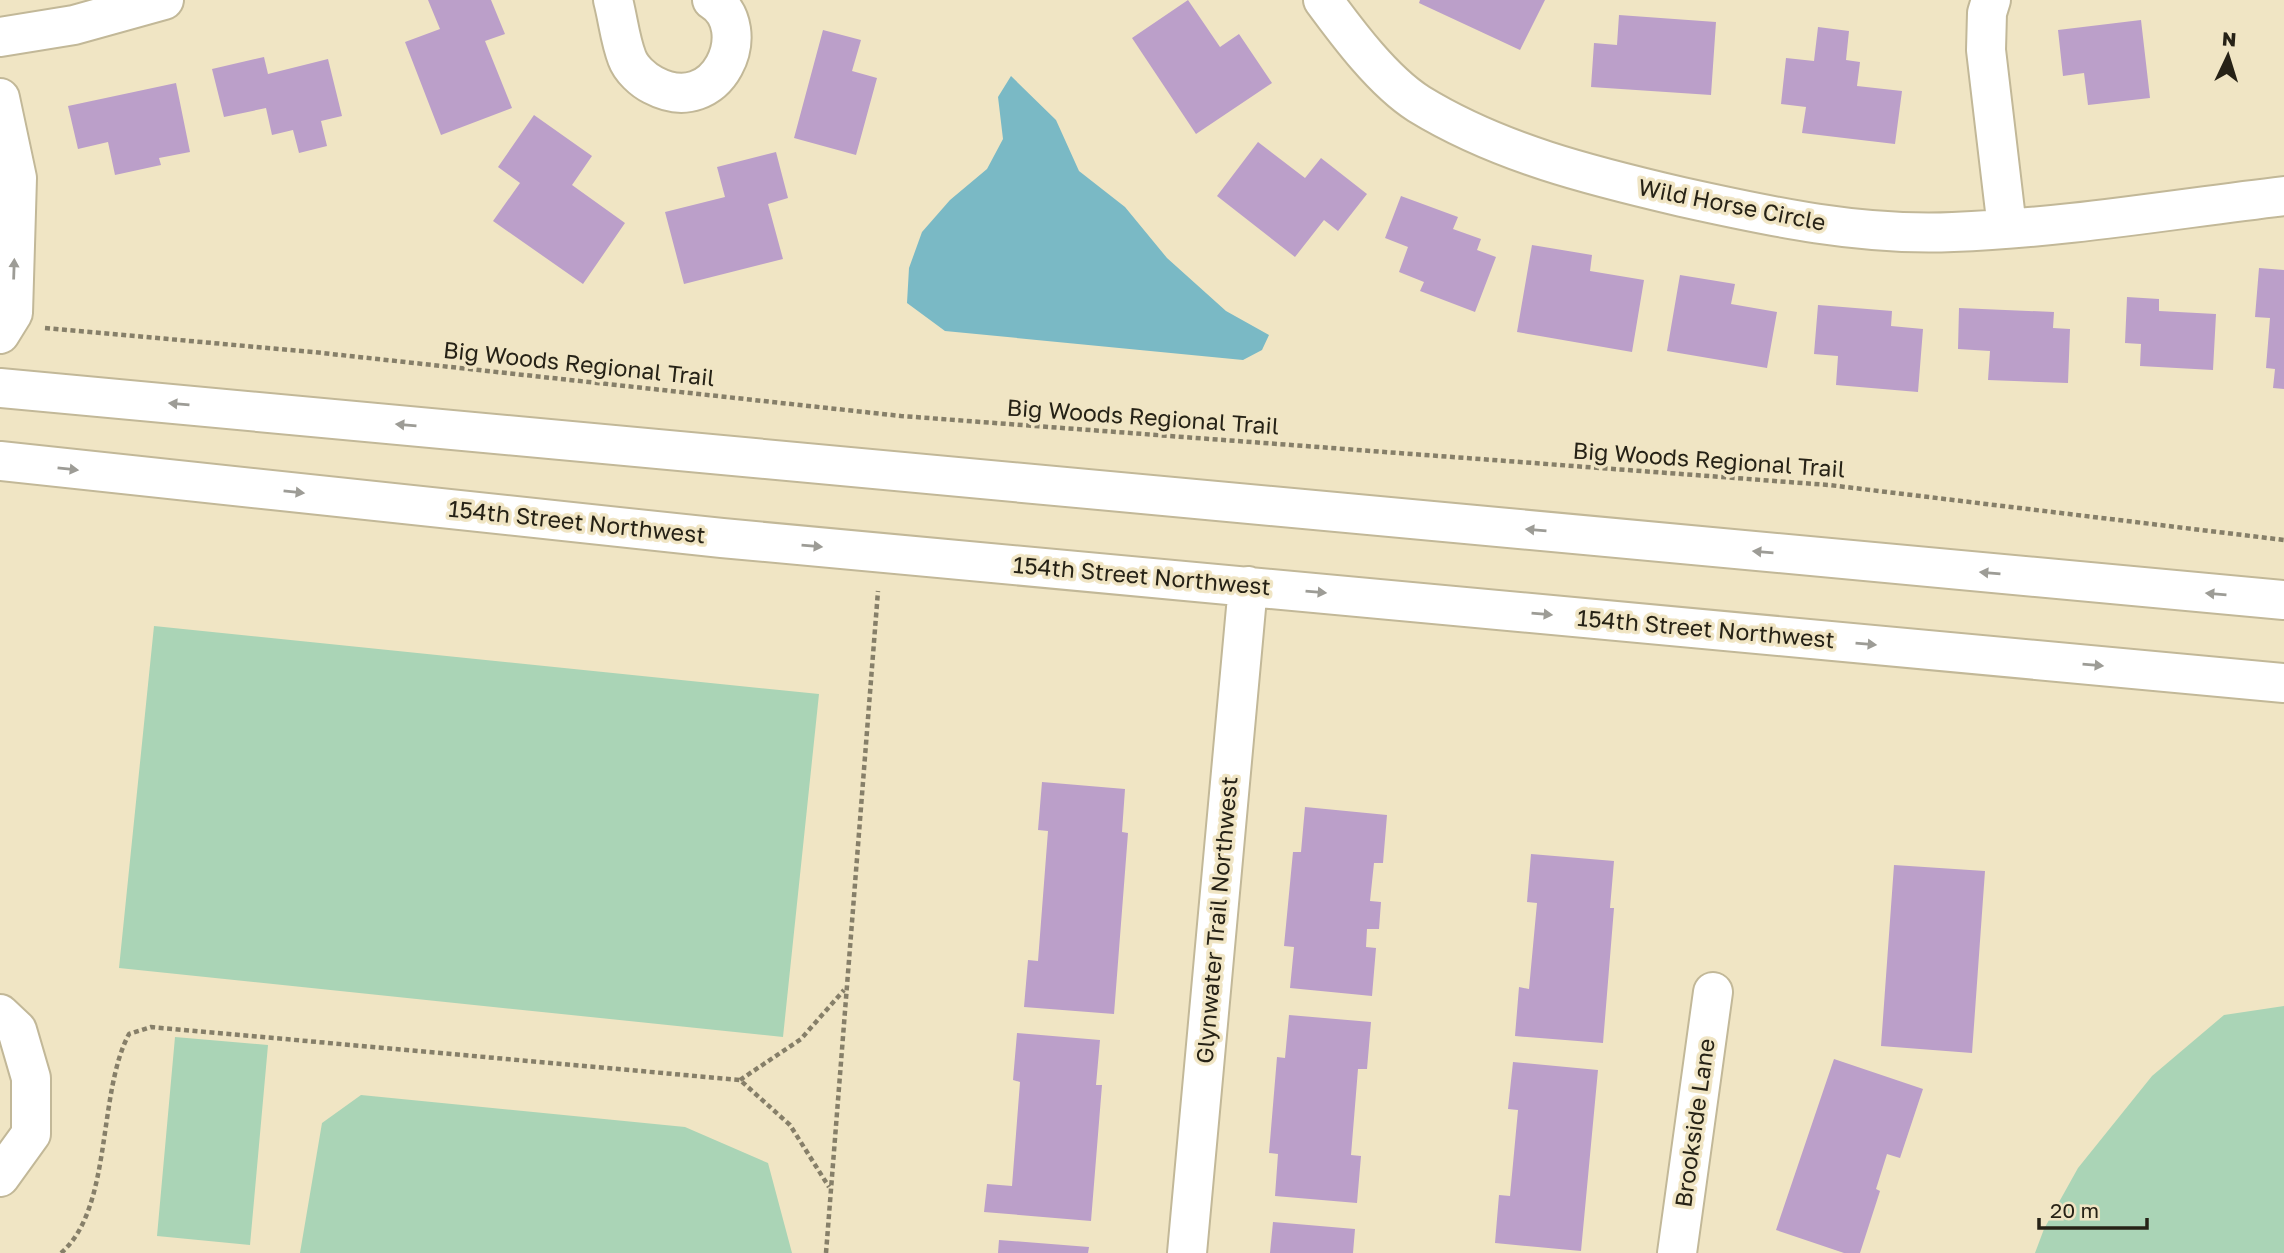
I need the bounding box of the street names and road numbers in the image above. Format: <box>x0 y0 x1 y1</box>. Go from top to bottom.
street label: Wild Horse Circle <box>1636 172 1828 236</box>
street label: Big Woods Regional Trail <box>442 335 716 391</box>
street label: Big Woods Regional Trail <box>1006 393 1280 439</box>
street label: Big Woods Regional Trail <box>1572 436 1846 482</box>
street label: 154th Street Northwest <box>447 494 707 548</box>
street label: 154th Street Northwest <box>1012 550 1272 600</box>
street label: 154th Street Northwest <box>1576 603 1836 653</box>
street label: Glynwater Trail Northwest <box>1189 775 1243 1065</box>
street label: Brookside Lane <box>1668 1037 1720 1209</box>

